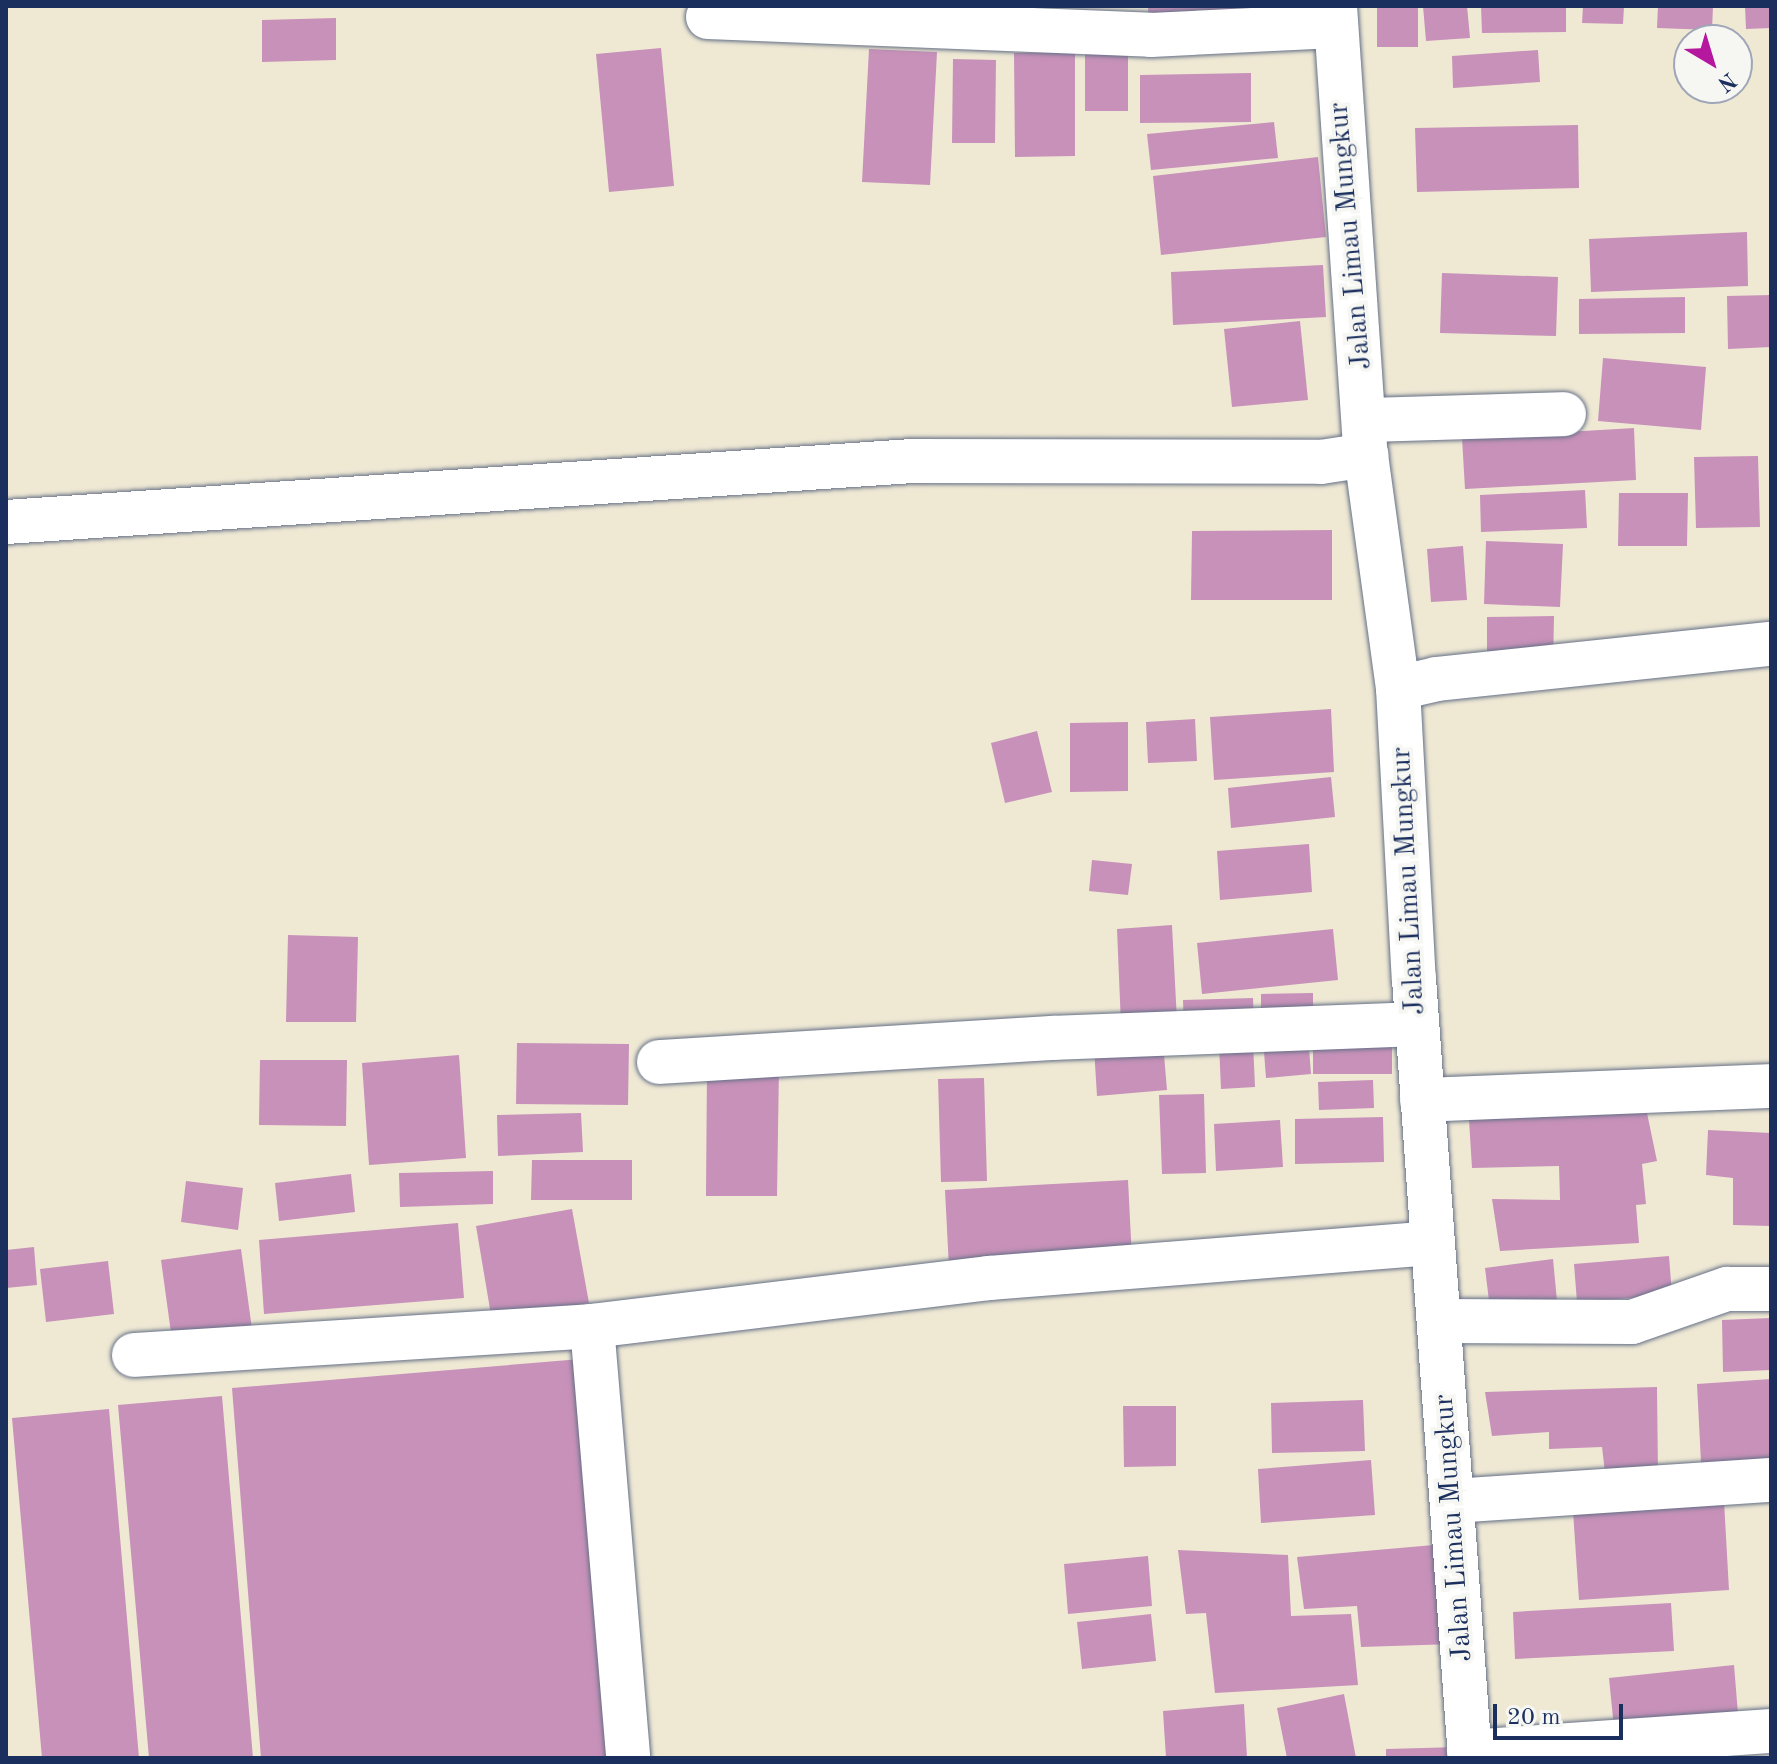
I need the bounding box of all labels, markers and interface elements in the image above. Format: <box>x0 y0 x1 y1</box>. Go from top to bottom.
north arrow <box>1673 24 1753 104</box>
text: N <box>1713 67 1740 95</box>
street label: Jalan Limau Mungkur <box>1323 101 1379 371</box>
street label: Jalan Limau Mungkur <box>1385 746 1433 1016</box>
street label: Jalan Limau Mungkur <box>1428 1393 1480 1663</box>
scale bar <box>1497 1688 1627 1738</box>
text: 20 m <box>1507 1706 1561 1730</box>

